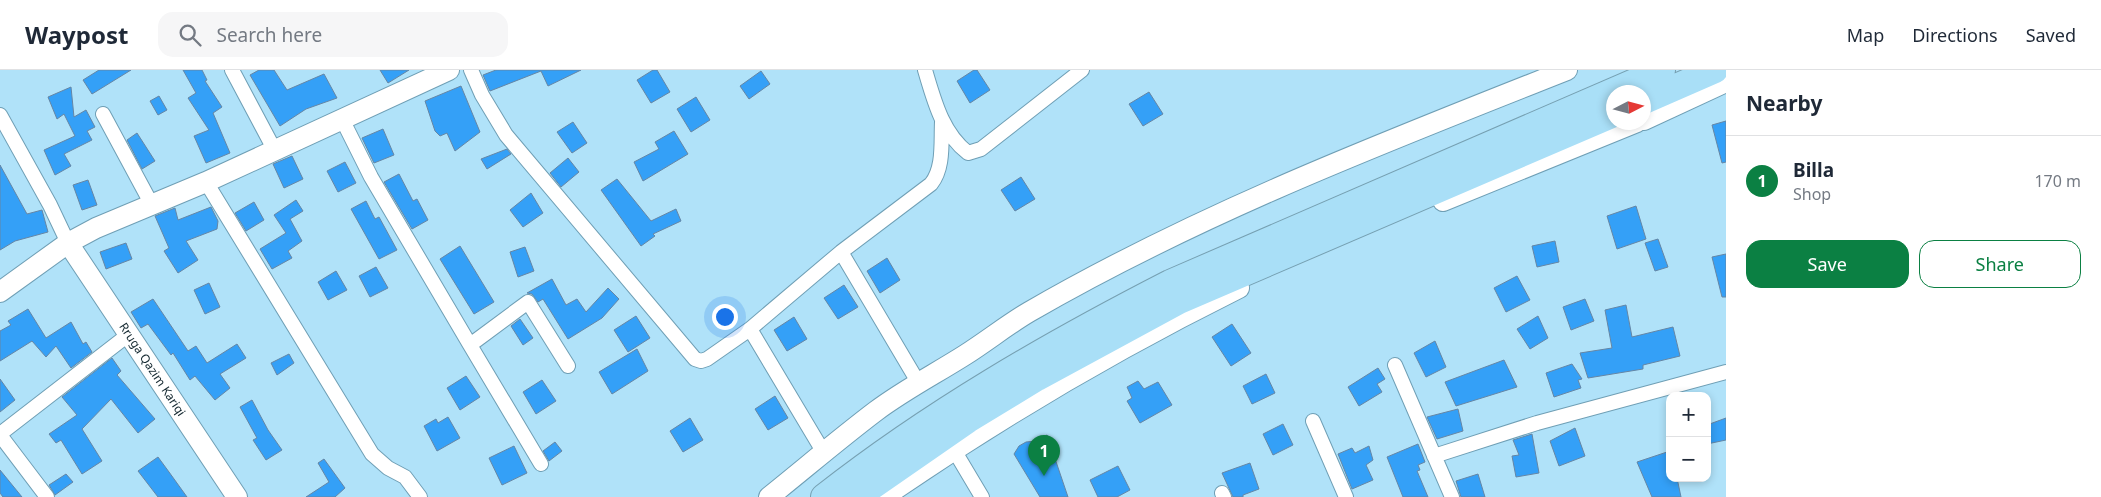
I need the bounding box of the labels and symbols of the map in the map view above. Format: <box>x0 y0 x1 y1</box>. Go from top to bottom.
north arrow <box>1606 85 1651 130</box>
your location <box>712 304 738 330</box>
street label: Rruga Qazim Kariqi <box>115 319 190 419</box>
pin: 1 <box>1028 435 1060 476</box>

